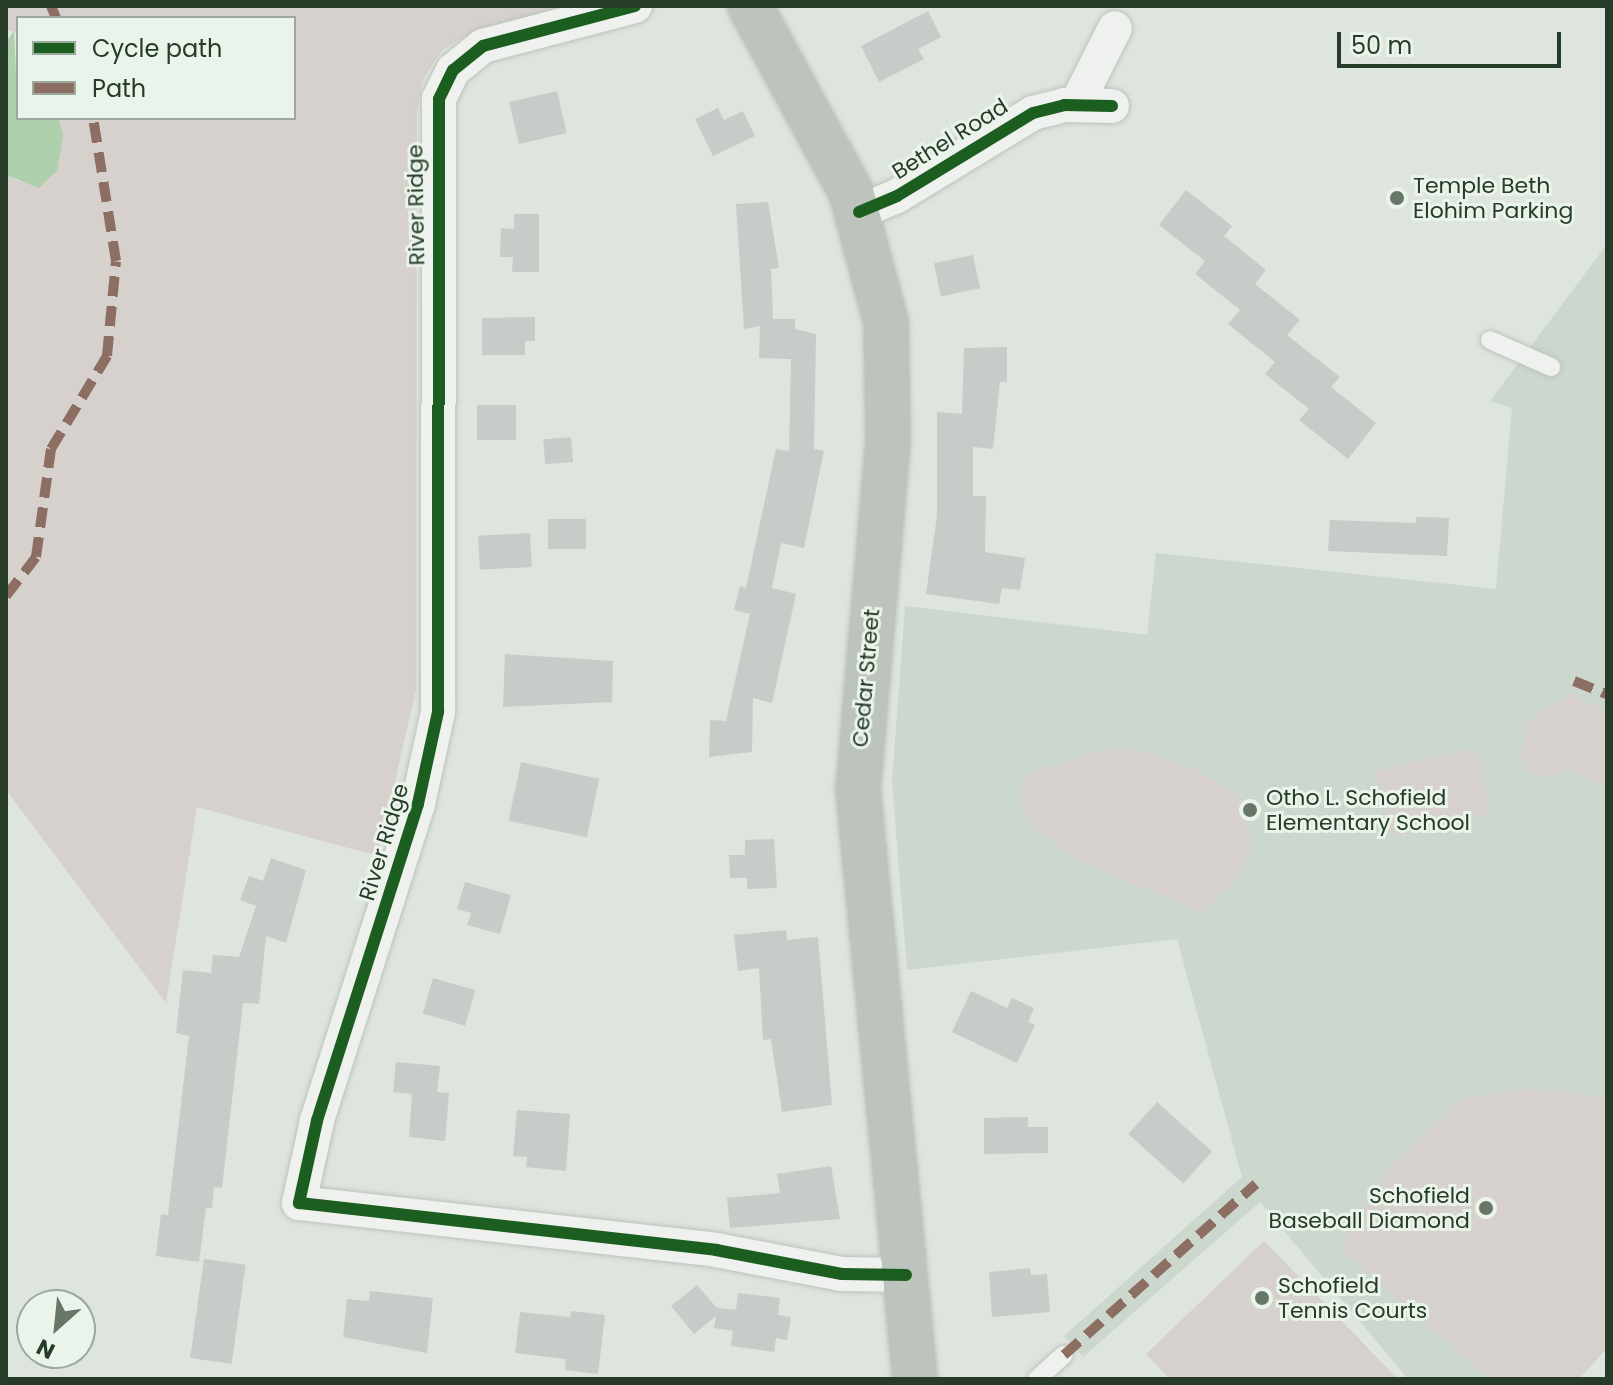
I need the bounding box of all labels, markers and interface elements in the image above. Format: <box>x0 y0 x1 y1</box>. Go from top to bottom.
legend <box>16 16 296 120</box>
scale bar <box>1341 16 1565 66</box>
text: 50 m <box>1351 29 1412 62</box>
text: Cycle path <box>92 32 222 65</box>
text: Path <box>92 72 146 105</box>
street label: Bethel Road <box>887 93 1013 185</box>
street label: River Ridge <box>402 144 430 266</box>
place label: Temple Beth Elohim Parking <box>1413 172 1573 224</box>
marker: Temple Beth Elohim Parking <box>1388 189 1406 207</box>
street label: Cedar Street <box>847 608 885 748</box>
street label: River Ridge <box>354 780 414 904</box>
place label: Otho L. Schofield Elementary School <box>1266 784 1470 836</box>
marker: Otho L. Schofield Elementary School <box>1241 801 1259 819</box>
place label: Schofield Baseball Diamond <box>1269 1182 1470 1234</box>
marker: Schofield Baseball Diamond <box>1477 1199 1495 1217</box>
place label: Schofield Tennis Courts <box>1278 1272 1427 1324</box>
north arrow <box>16 1289 96 1369</box>
marker: Schofield Tennis Courts <box>1253 1289 1271 1307</box>
text: N <box>31 1331 60 1367</box>

